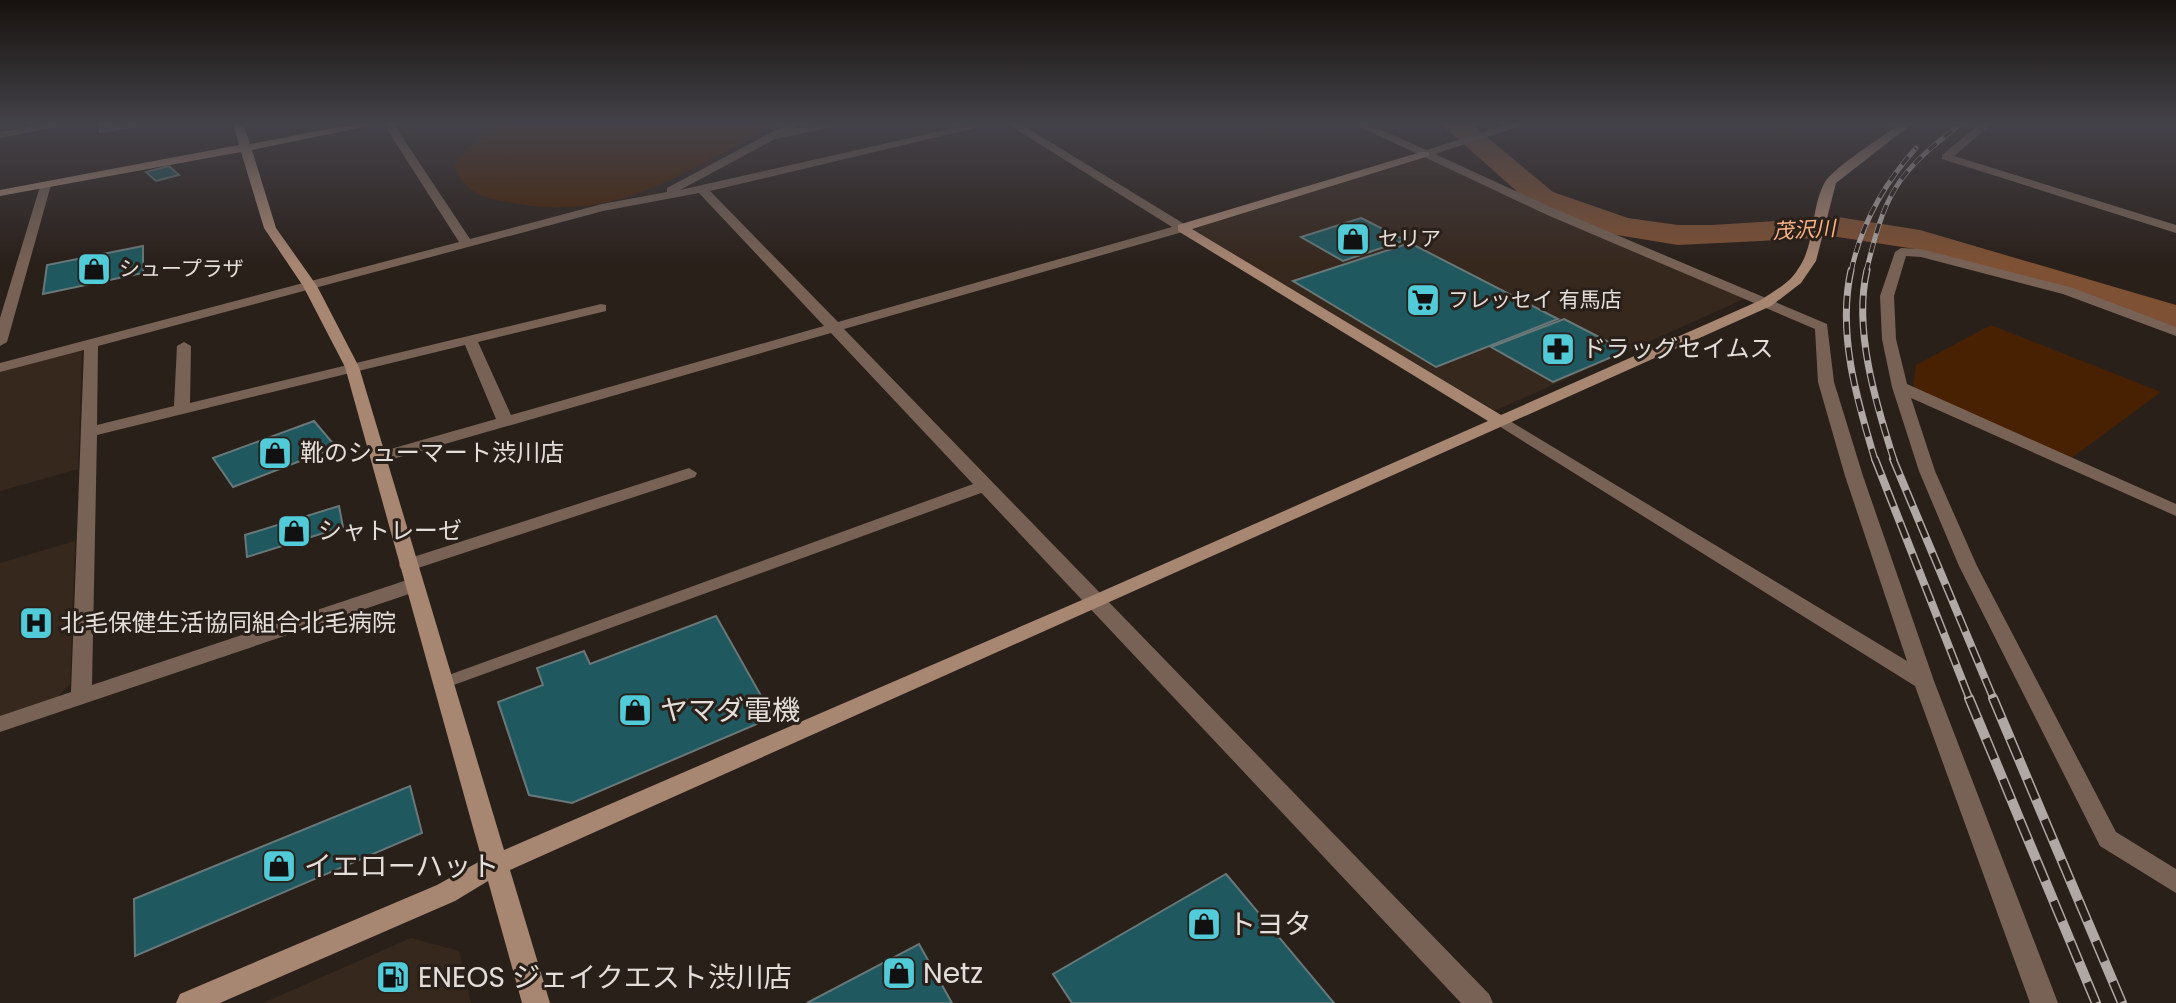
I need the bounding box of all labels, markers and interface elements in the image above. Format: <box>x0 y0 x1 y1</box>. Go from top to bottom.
water label: 茂沢川 <box>1772 213 1838 246</box>
shop icon: セリア <box>1334 220 1372 258</box>
place label: セリア <box>1378 224 1441 253</box>
shop icon: シュープラザ <box>75 250 113 288</box>
place label: シュープラザ <box>119 254 244 283</box>
supermarket icon: フレッセイ 有馬店 <box>1404 281 1442 319</box>
place label: フレッセイ 有馬店 <box>1448 285 1622 314</box>
pharmacy icon: ドラッグセイムス <box>1539 330 1577 368</box>
place label: ドラッグセイムス <box>1582 332 1774 365</box>
shop icon: 靴のシューマート渋川店 <box>256 434 294 472</box>
place label: 靴のシューマート渋川店 <box>300 436 564 469</box>
shop icon: シャトレーゼ <box>275 512 313 550</box>
place label: シャトレーゼ <box>318 514 462 547</box>
hospital icon: 北毛保健生活協同組合北毛病院 <box>17 604 55 642</box>
place label: 北毛保健生活協同組合北毛病院 <box>60 606 396 639</box>
shop icon: ヤマダ電機 <box>616 691 654 729</box>
place label: ヤマダ電機 <box>660 691 800 730</box>
shop icon: イエローハット <box>260 847 298 885</box>
place label: イエローハット <box>304 847 499 886</box>
shop icon: トヨタ <box>1185 905 1223 943</box>
place label: トヨタ <box>1228 905 1312 944</box>
shop icon: Netz <box>880 954 918 992</box>
place label: Netz <box>923 954 983 993</box>
fuel station icon: ENEOS ジェイクエスト渋川店 <box>374 958 412 996</box>
place label: ENEOS ジェイクエスト渋川店 <box>418 958 792 997</box>

